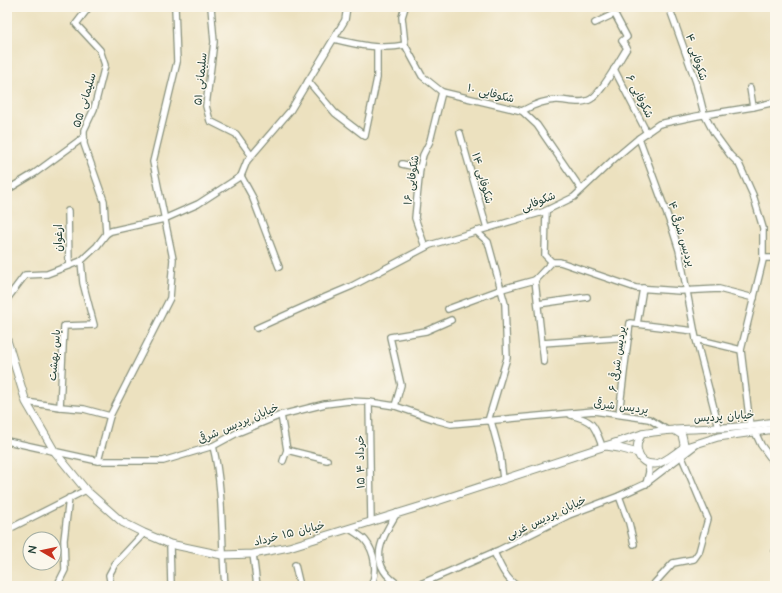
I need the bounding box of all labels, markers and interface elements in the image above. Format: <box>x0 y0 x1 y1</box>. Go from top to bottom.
street label: شکوفایی ۴ <box>682 32 711 83</box>
street label: سلیمانی ۵۱ <box>190 52 211 106</box>
street label: سلیمانی ۵۵ <box>69 71 100 129</box>
street label: شکوفایی ۶ <box>622 72 657 121</box>
street label: شکوفایی ۱۰ <box>466 80 516 107</box>
street label: شکوفایی ۱۴ <box>468 151 497 205</box>
street label: شکوفایی ۱۶ <box>400 154 423 206</box>
street label: شکوفایی <box>519 188 558 215</box>
street label: پردیس شرقی ۴ <box>664 200 699 269</box>
street label: ارغوان <box>51 224 66 252</box>
street label: پردیس شرقی ۶ <box>605 325 630 393</box>
street label: یاس بهشت <box>45 328 64 382</box>
street label: پردیس شرقی <box>593 396 649 417</box>
street label: خیابان پردیس شرقی <box>195 400 281 447</box>
street label: خیابان پردیس <box>693 407 755 426</box>
street label: ۱۵ خرداد ۴ <box>353 435 368 489</box>
street label: خیابان پردیس غربی <box>504 492 589 543</box>
street label: خیابان ۱۵ خرداد <box>252 517 326 550</box>
north arrow <box>22 531 62 571</box>
text: N <box>25 545 41 554</box>

